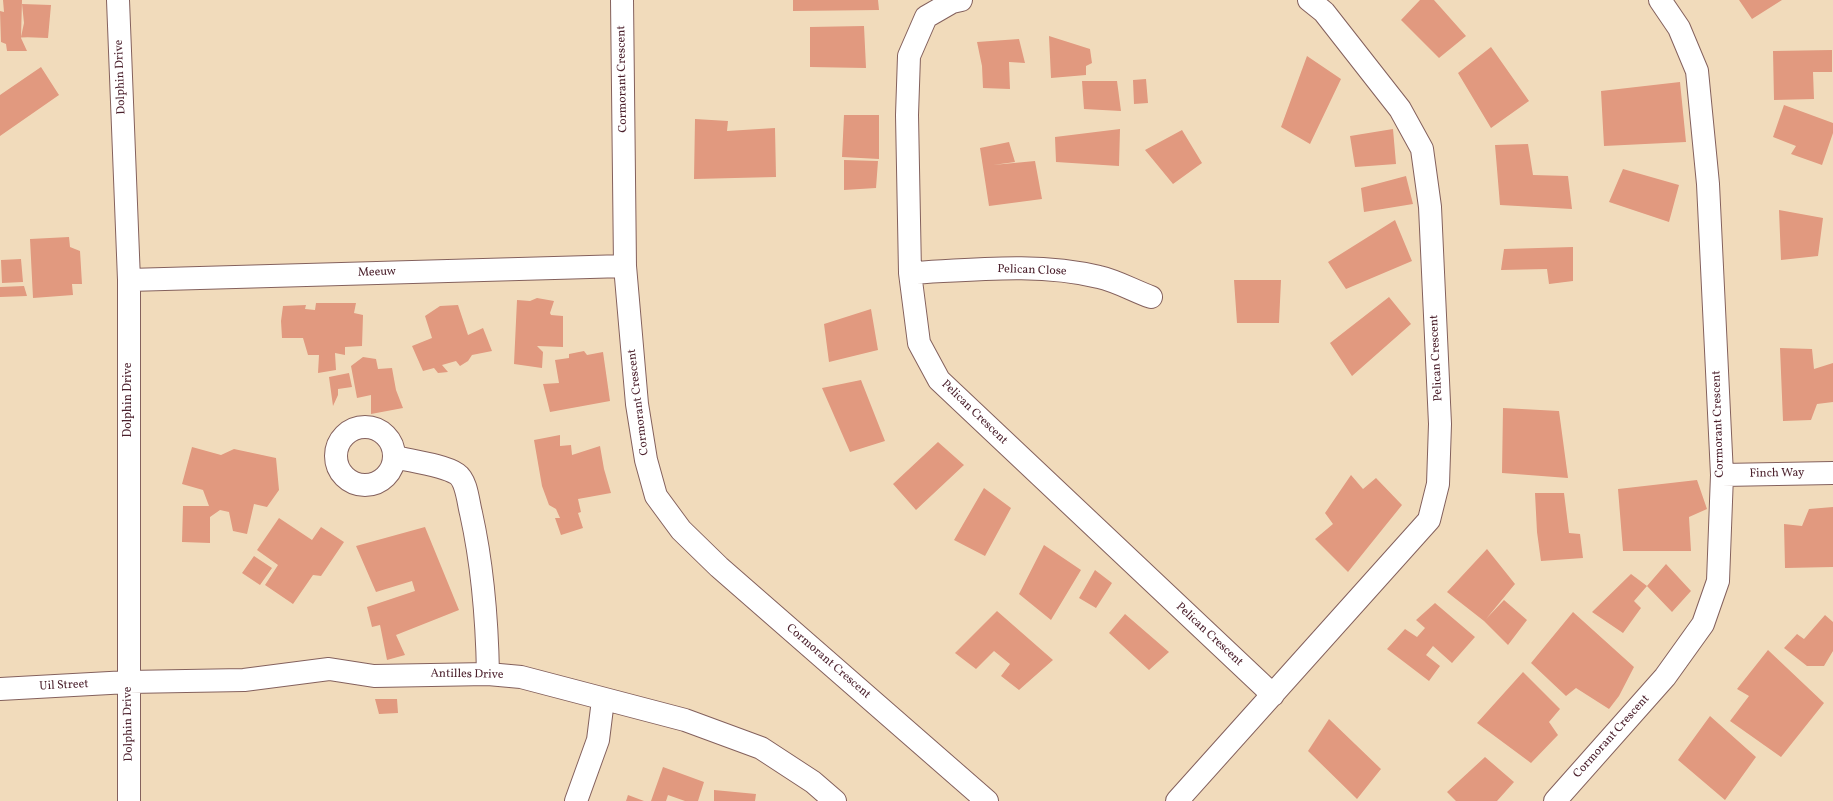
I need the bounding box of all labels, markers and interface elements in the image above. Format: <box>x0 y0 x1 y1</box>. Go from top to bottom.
street label: Cormorant Crescent <box>615 25 631 133</box>
street label: Dolphin Drive <box>112 39 130 115</box>
street label: Pelican Close <box>997 263 1067 279</box>
street label: Meeuw <box>358 265 396 281</box>
street label: Pelican Crescent <box>1428 314 1446 402</box>
street label: Cormorant Crescent <box>625 348 653 456</box>
street label: Dolphin Drive <box>122 363 136 437</box>
street label: Cormorant Crescent <box>1710 370 1728 478</box>
street label: Pelican Crescent <box>938 378 1010 448</box>
street label: Finch Way <box>1749 466 1805 482</box>
street label: Pelican Crescent <box>1172 600 1246 670</box>
street label: Cormorant Crescent <box>783 621 873 703</box>
street label: Antilles Drive <box>430 667 504 683</box>
street label: Uil Street <box>39 678 89 694</box>
street label: Dolphin Drive <box>121 686 137 762</box>
street label: Cormorant Crescent <box>1571 692 1653 782</box>

